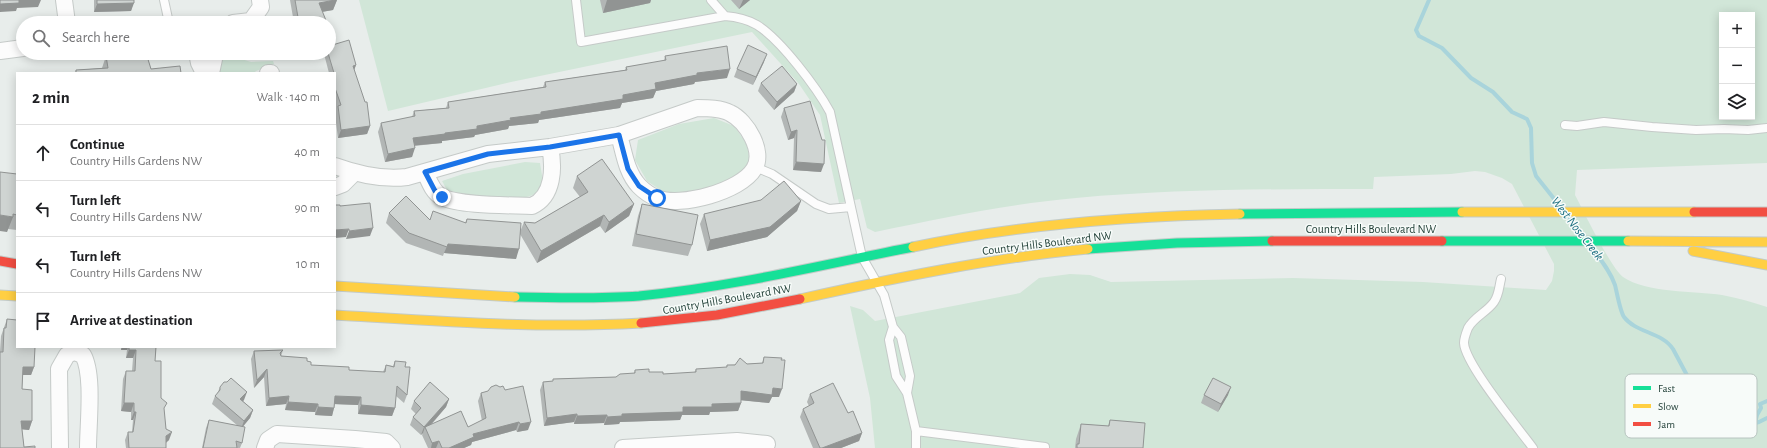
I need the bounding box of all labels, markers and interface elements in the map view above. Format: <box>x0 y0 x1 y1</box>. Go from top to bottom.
map controls <box>1719 12 1755 120</box>
button: + <box>1719 12 1755 48</box>
search box <box>16 16 336 60</box>
icon: search <box>30 27 52 49</box>
text: Search here <box>62 30 130 45</box>
button: − <box>1719 48 1755 84</box>
button: layers <box>1719 84 1755 120</box>
text: 2 min <box>32 89 70 106</box>
text: Walk · 140 m <box>257 91 320 104</box>
text: Continue <box>70 137 125 152</box>
icon: ahead <box>32 142 54 164</box>
text: 40 m <box>294 146 320 159</box>
text: Country Hills Gardens NW <box>70 155 202 168</box>
route end <box>433 188 451 206</box>
route start <box>648 189 666 207</box>
text: Turn left <box>70 193 121 208</box>
water label: West Nose Creek <box>1548 195 1606 263</box>
icon: left <box>32 198 54 220</box>
text: 90 m <box>294 202 320 215</box>
text: Country Hills Gardens NW <box>70 211 202 224</box>
street label: Country Hills Boulevard NW <box>1306 223 1436 236</box>
street label: Country Hills Boulevard NW <box>982 229 1113 258</box>
text: Turn left <box>70 249 121 264</box>
icon: left <box>32 254 54 276</box>
text: 10 m <box>296 258 320 271</box>
text: Country Hills Gardens NW <box>70 267 202 280</box>
street label: Country Hills Boulevard NW <box>662 282 793 317</box>
icon: arrive <box>32 310 54 332</box>
text: Arrive at destination <box>70 313 193 328</box>
legend <box>1625 374 1757 438</box>
text: Fast <box>1658 383 1676 394</box>
text: Slow <box>1658 401 1679 412</box>
text: Jam <box>1658 419 1675 430</box>

